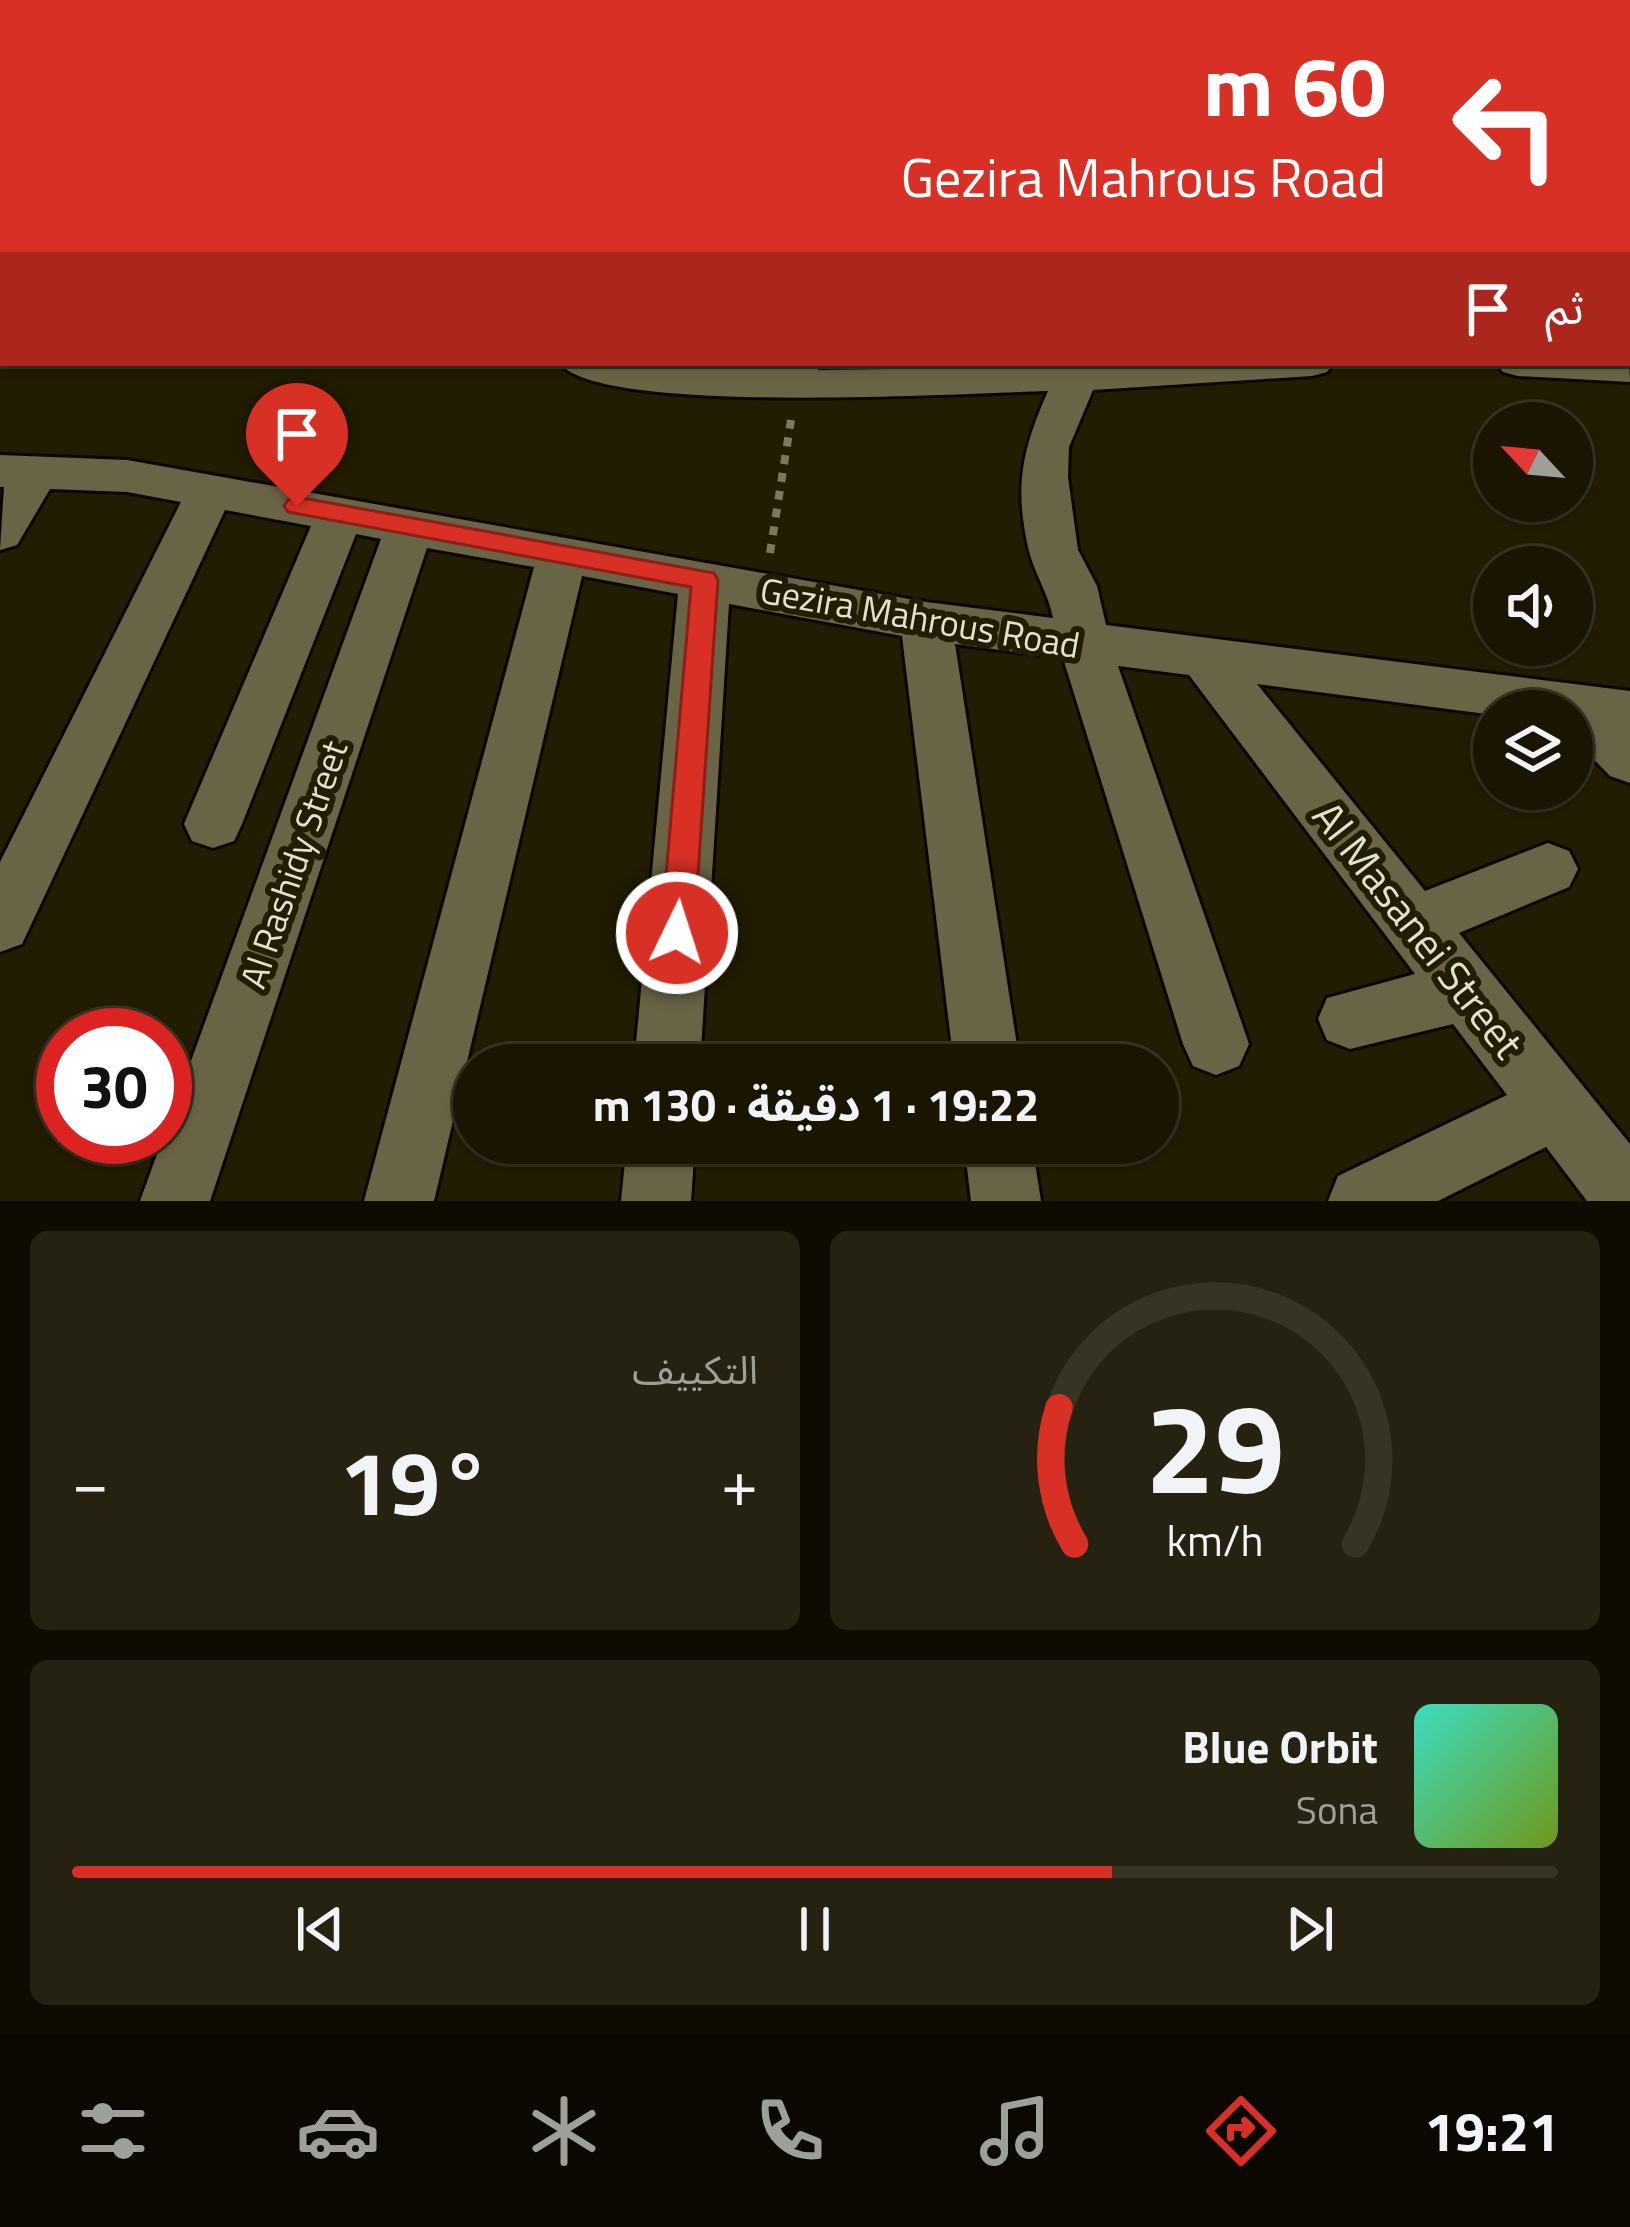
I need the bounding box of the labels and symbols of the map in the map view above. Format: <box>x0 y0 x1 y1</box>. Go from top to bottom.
pin <box>246 383 348 506</box>
north arrow <box>1473 402 1593 522</box>
street label: Gezira Mahrous Road <box>756 562 1084 672</box>
street label: Al Rashidy Street <box>225 732 361 995</box>
street label: Al Masanei Street <box>1298 787 1540 1072</box>
position arrow <box>614 870 740 996</box>
speed limit sign: 30 <box>36 1008 192 1164</box>

